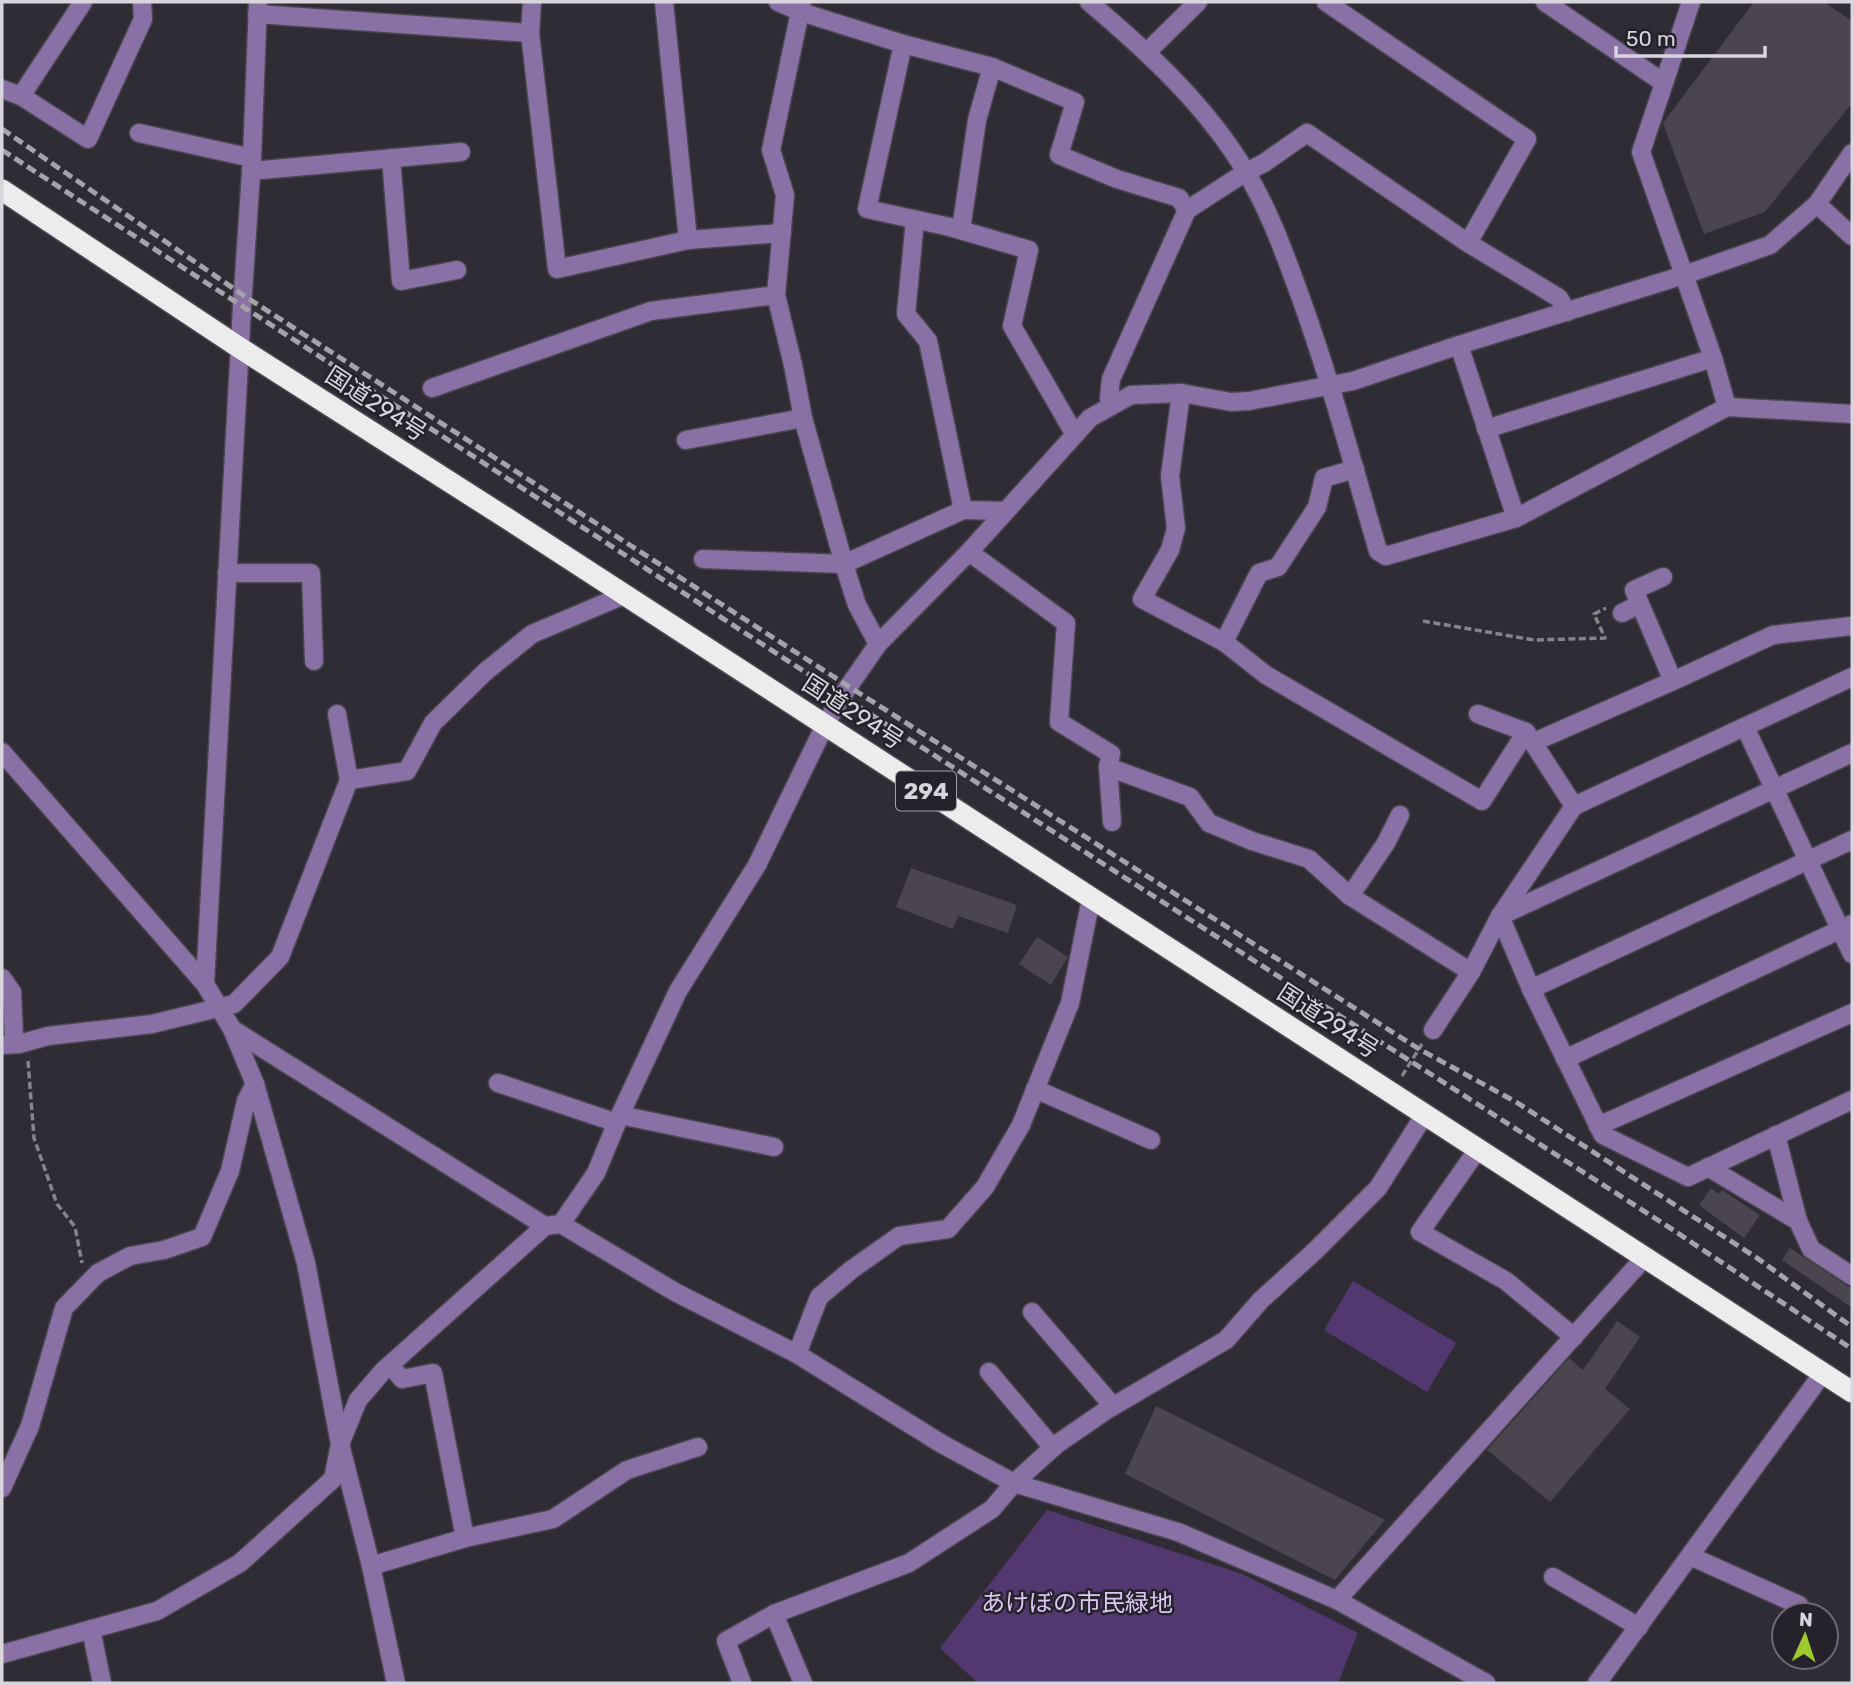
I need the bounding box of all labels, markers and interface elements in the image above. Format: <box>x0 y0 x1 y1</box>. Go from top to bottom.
scale bar <box>1616 14 1765 58</box>
text: 50 m <box>1626 26 1676 51</box>
street label: 国道294号 <box>320 361 432 447</box>
street label: 国道294号 <box>797 669 909 755</box>
road number: 294 <box>896 772 956 810</box>
street label: 国道294号 <box>1272 978 1384 1064</box>
park label: あけぼの市民緑地 <box>981 1589 1173 1617</box>
north arrow <box>1770 1601 1840 1671</box>
text: N <box>1798 1608 1813 1631</box>

